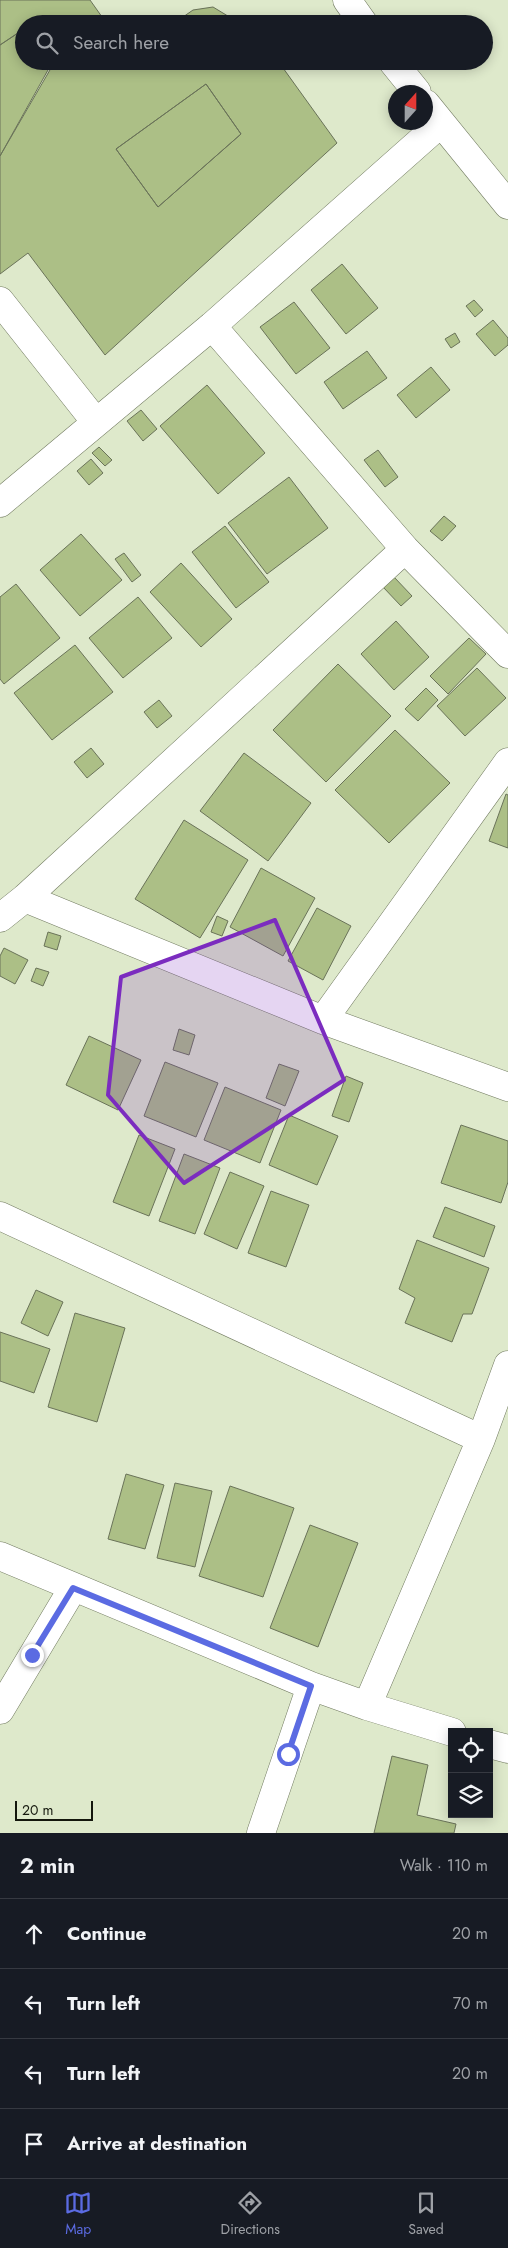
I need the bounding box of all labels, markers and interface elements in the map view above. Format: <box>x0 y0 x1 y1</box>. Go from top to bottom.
search box <box>15 15 493 70</box>
icon: search <box>33 29 61 57</box>
text: Search here <box>73 29 169 56</box>
north arrow <box>388 85 433 130</box>
route end <box>21 1644 44 1667</box>
map controls <box>448 1728 493 1818</box>
button: locate <box>448 1728 493 1773</box>
route start <box>277 1743 300 1766</box>
button: layers <box>448 1773 493 1818</box>
scale bar <box>15 1798 92 1821</box>
text: 20 m <box>22 1800 54 1820</box>
text: 2 min <box>20 1851 75 1881</box>
text: Walk · 110 m <box>400 1854 488 1877</box>
icon: ahead <box>20 1920 48 1948</box>
text: Continue <box>67 1920 146 1947</box>
text: 20 m <box>452 1922 488 1945</box>
icon: left <box>20 1990 48 2018</box>
text: Turn left <box>67 1990 140 2017</box>
text: 70 m <box>453 1992 488 2015</box>
icon: left <box>20 2060 48 2088</box>
text: Turn left <box>67 2060 140 2087</box>
text: 20 m <box>452 2062 488 2085</box>
icon: arrive <box>20 2130 48 2158</box>
text: Arrive at destination <box>67 2130 247 2157</box>
tab: Map <box>64 2189 92 2239</box>
tab: Directions <box>221 2189 280 2239</box>
tab: Saved <box>408 2189 444 2239</box>

